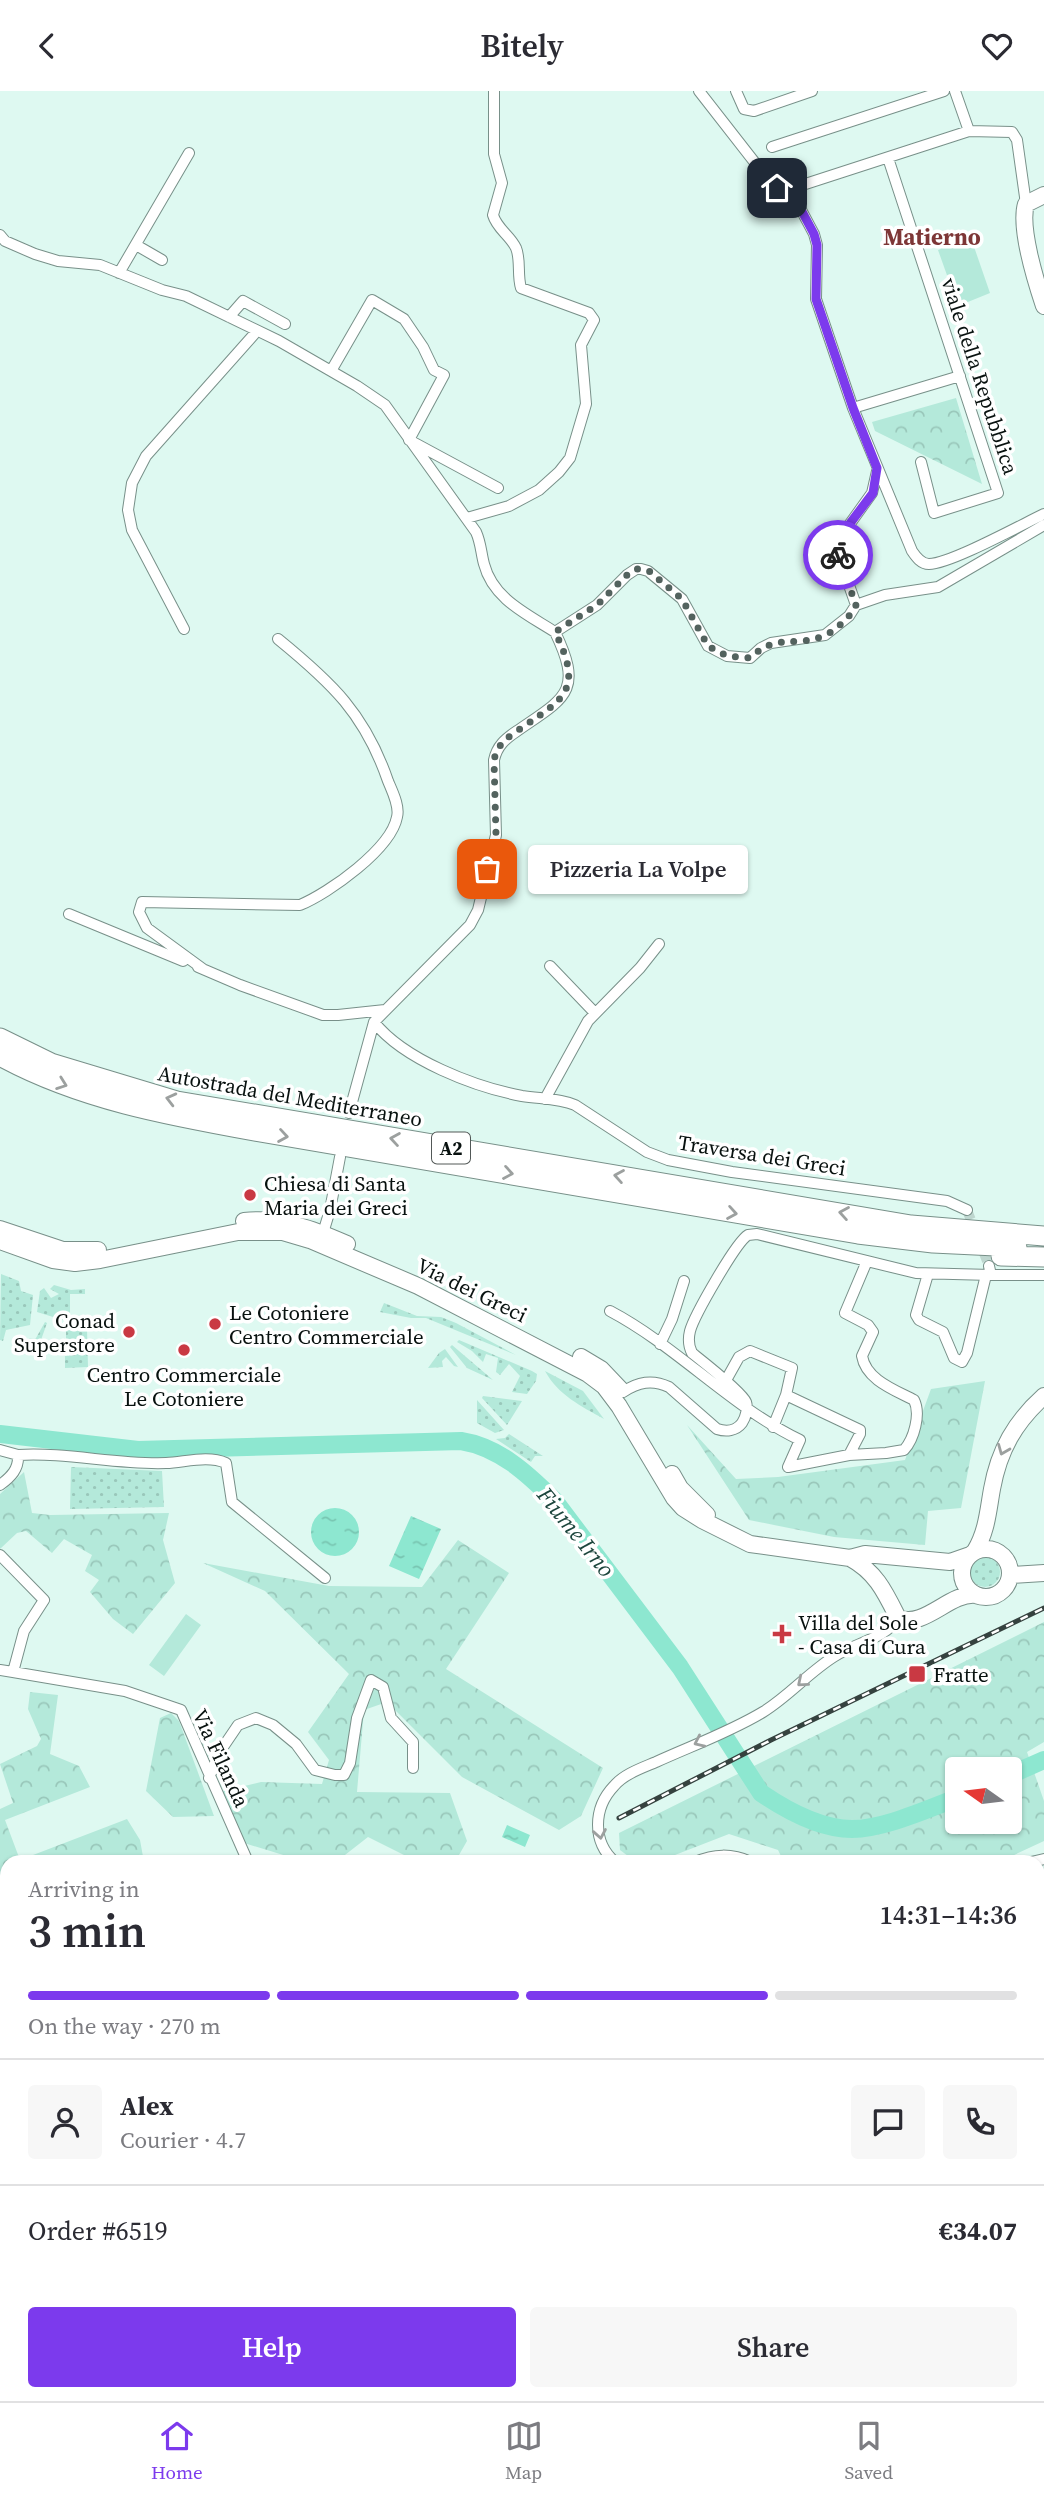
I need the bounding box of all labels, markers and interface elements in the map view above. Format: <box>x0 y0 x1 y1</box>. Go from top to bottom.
text: Bitely <box>480 24 564 68</box>
icon: back <box>28 27 66 65</box>
icon: heart <box>978 27 1016 65</box>
pin <box>747 158 807 218</box>
icon: home <box>758 169 796 207</box>
district label: Matierno <box>883 221 981 253</box>
street label: viale della Repubblica <box>935 274 1026 478</box>
courier <box>803 520 873 590</box>
icon: bike <box>819 536 857 574</box>
pin <box>457 839 517 899</box>
callout: Pizzeria La Volpe <box>529 845 750 893</box>
icon: bag <box>468 850 506 888</box>
text: Pizzeria La Volpe <box>550 853 727 885</box>
street label: Autostrada del Mediterraneo <box>155 1058 425 1134</box>
one-way arrow <box>56 1076 68 1090</box>
one-way arrow <box>165 1093 177 1107</box>
street label: Traversa dei Greci <box>676 1127 848 1183</box>
one-way arrow <box>277 1128 289 1143</box>
one-way arrow <box>389 1131 401 1146</box>
road number: A2 <box>432 1133 470 1163</box>
one-way arrow <box>502 1165 514 1180</box>
place label: Chiesa di Santa Maria dei Greci <box>264 1169 408 1222</box>
one-way arrow <box>613 1169 625 1184</box>
marker: Chiesa di Santa Maria dei Greci <box>242 1187 258 1203</box>
one-way arrow <box>726 1205 738 1220</box>
one-way arrow <box>838 1206 850 1221</box>
street label: Via dei Greci <box>412 1251 532 1329</box>
place label: Le Cotoniere Centro Commerciale <box>229 1298 424 1351</box>
place label: Conad Superstore <box>14 1306 115 1359</box>
marker: Le Cotoniere Centro Commerciale <box>207 1316 223 1332</box>
marker: Conad Superstore <box>121 1324 137 1340</box>
marker: Centro Commerciale Le Cotoniere <box>176 1342 192 1358</box>
place label: Centro Commerciale Le Cotoniere <box>87 1360 281 1413</box>
one-way arrow <box>998 1443 1012 1455</box>
water label: Fiume Irno <box>529 1479 622 1584</box>
place label: Villa del Sole - Casa di Cura <box>798 1608 926 1661</box>
marker: Villa del Sole - Casa di Cura <box>772 1624 792 1644</box>
place label: Fratte <box>933 1660 989 1689</box>
marker: Fratte <box>907 1664 927 1684</box>
one-way arrow <box>797 1674 810 1686</box>
street label: Via Filanda <box>186 1704 257 1812</box>
one-way arrow <box>694 1734 706 1748</box>
north arrow <box>945 1757 1022 1834</box>
map controls <box>945 1757 1022 1834</box>
one-way arrow <box>592 1828 607 1840</box>
text: Arriving in <box>28 1873 140 1905</box>
text: 14:31–14:36 <box>880 1897 1017 1933</box>
text: 3 min <box>28 1899 146 1962</box>
text: On the way · 270 m <box>28 2010 221 2042</box>
button: person <box>28 2085 102 2159</box>
button: chat <box>851 2085 925 2159</box>
button: phone <box>943 2085 1017 2159</box>
text: Alex <box>120 2088 174 2124</box>
text: Courier · 4.7 <box>120 2124 246 2156</box>
text: Order #6519 <box>28 2213 168 2249</box>
text: €34.07 <box>939 2213 1017 2249</box>
button: Help <box>28 2307 516 2387</box>
button: Share <box>530 2307 1017 2387</box>
tab: Home <box>151 2417 203 2485</box>
tab: Map <box>505 2417 543 2485</box>
tab: Saved <box>844 2417 893 2485</box>

